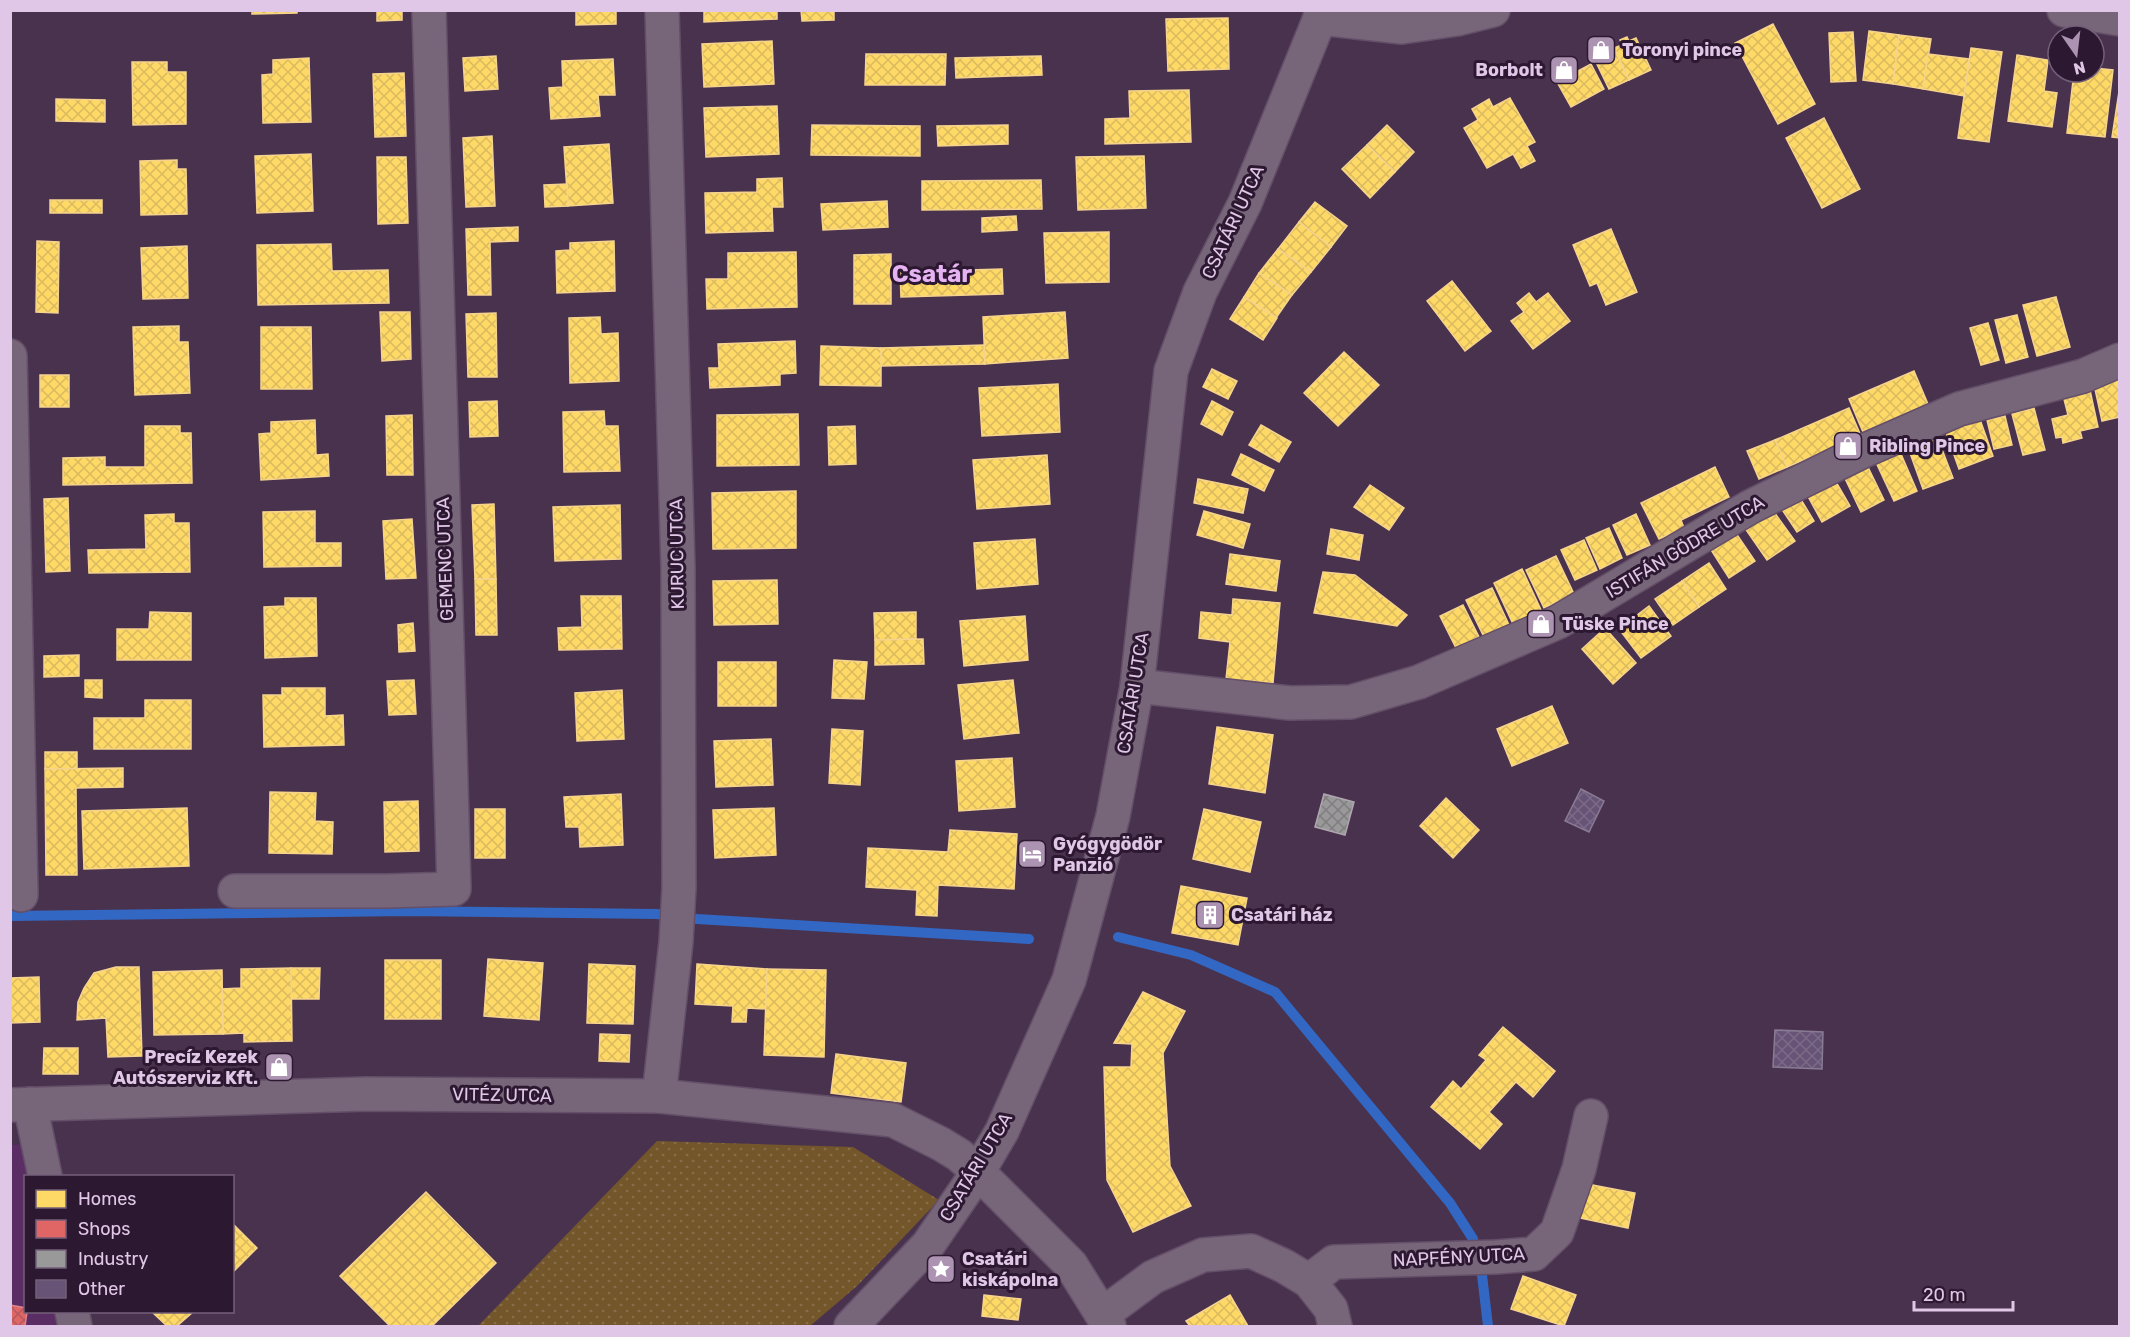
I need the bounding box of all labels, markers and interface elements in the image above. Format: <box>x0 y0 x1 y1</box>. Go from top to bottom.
north arrow <box>2046 24 2106 84</box>
shop icon: Toronyi pince <box>1585 34 1617 66</box>
place label: Toronyi pince <box>1622 39 1743 61</box>
shop icon: Borbolt <box>1548 54 1580 86</box>
text: N <box>2072 57 2087 79</box>
place label: Borbolt <box>1475 59 1543 81</box>
street label: CSATÁRI UTCA <box>1197 162 1269 282</box>
district label: Csatár <box>892 260 972 288</box>
shop icon: Ribling Pince <box>1832 430 1864 462</box>
place label: Ribling Pince <box>1869 435 1986 457</box>
street label: ISTIFÁN GÖDRE UTCA <box>1602 491 1768 603</box>
street label: GEMENC UTCA <box>432 497 458 621</box>
street label: KURUC UTCA <box>665 498 689 610</box>
shop icon: Tüske Pince <box>1525 608 1557 640</box>
place label: Tüske Pince <box>1562 613 1669 635</box>
street label: CSATÁRI UTCA <box>1113 631 1153 755</box>
place label: Gyógygödör Panzió <box>1053 833 1162 876</box>
hotel icon: Gyógygödör Panzió <box>1016 838 1048 870</box>
building icon: Csatári ház <box>1194 899 1226 931</box>
place label: Csatári ház <box>1231 904 1333 926</box>
place label: Precíz Kezek Autószerviz Kft. <box>113 1046 258 1089</box>
shop icon: Precíz Kezek Autószerviz Kft. <box>263 1051 295 1083</box>
street label: VITÉZ UTCA <box>452 1083 552 1107</box>
street label: CSATÁRI UTCA <box>935 1109 1017 1225</box>
legend <box>24 1175 234 1313</box>
text: Homes <box>78 1188 136 1210</box>
text: Shops <box>78 1218 130 1240</box>
street label: NAPFÉNY UTCA <box>1392 1243 1526 1271</box>
text: Industry <box>78 1248 148 1270</box>
place label: Csatári kiskápolna <box>962 1248 1058 1291</box>
place icon: Csatári kiskápolna <box>925 1253 957 1285</box>
scale bar <box>1914 1274 2013 1312</box>
text: Other <box>78 1278 125 1300</box>
text: 20 m <box>1923 1284 1965 1306</box>

